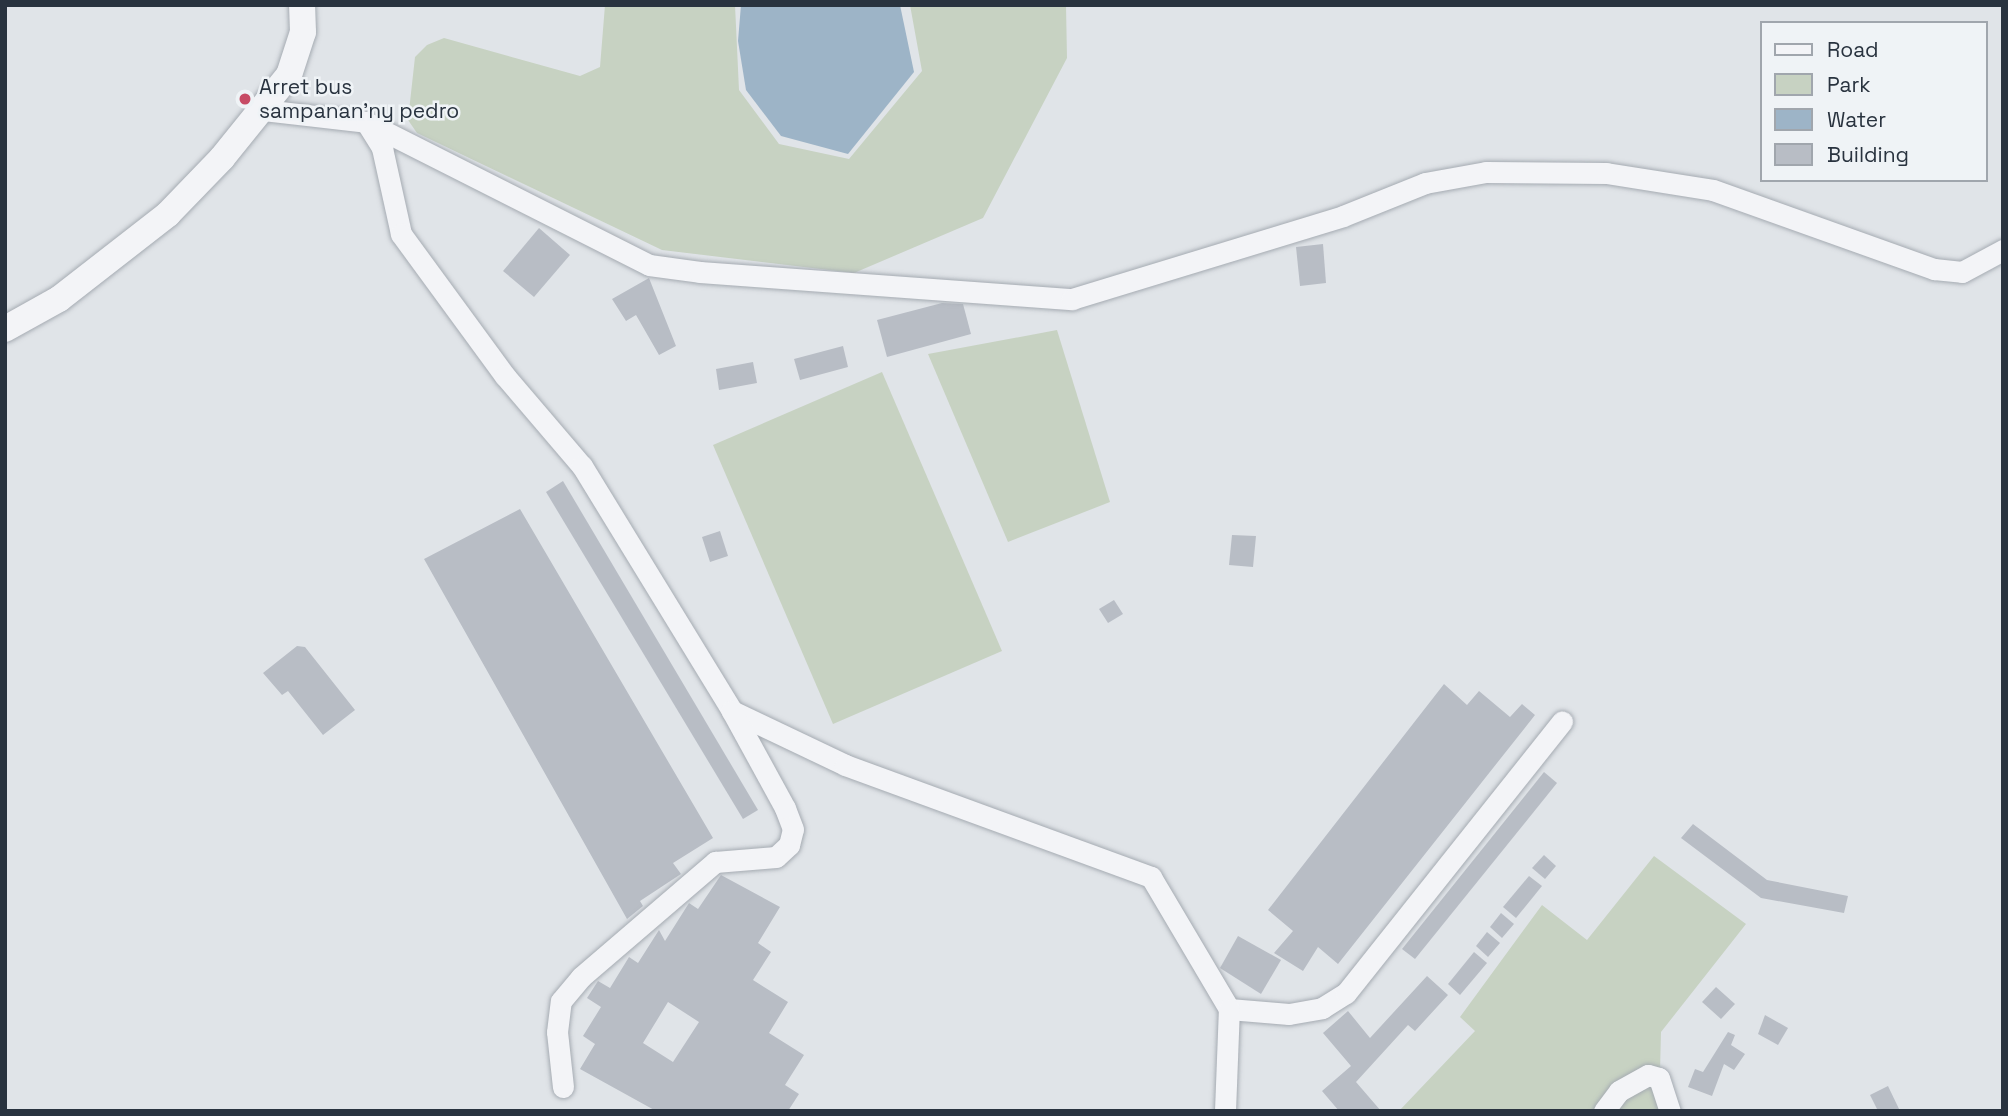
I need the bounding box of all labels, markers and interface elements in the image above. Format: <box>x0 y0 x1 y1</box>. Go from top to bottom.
legend <box>1759 21 1987 182</box>
text: Road <box>1827 36 1879 63</box>
text: Park <box>1827 71 1871 98</box>
place label: Arret bus sampanan'ny pedro <box>259 74 459 124</box>
marker: Arret bus sampanan'ny pedro <box>237 91 253 107</box>
text: Water <box>1827 106 1886 133</box>
text: Building <box>1827 141 1909 168</box>

